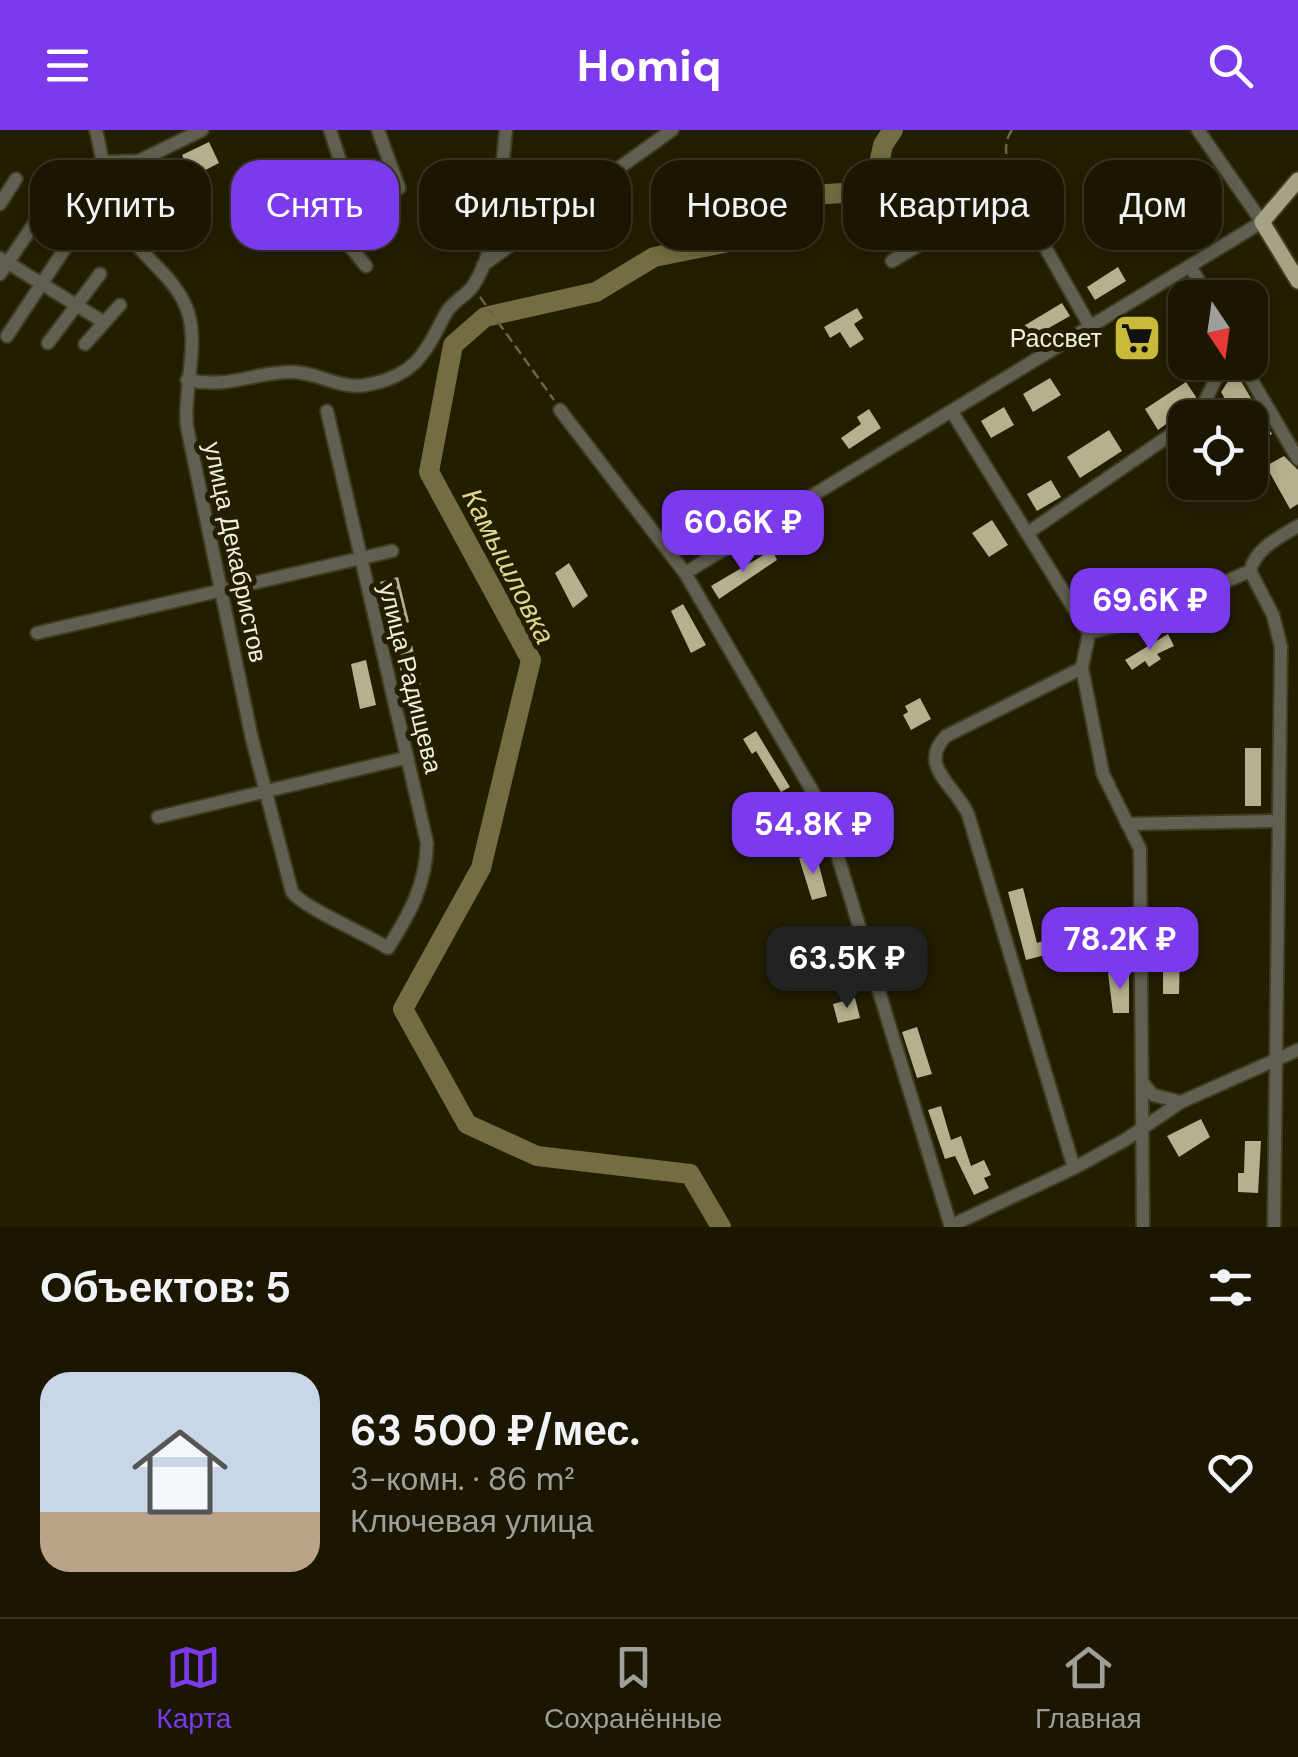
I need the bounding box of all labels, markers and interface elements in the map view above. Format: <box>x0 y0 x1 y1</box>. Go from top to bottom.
text: Homiq <box>577 36 721 95</box>
icon: menu <box>40 38 95 93</box>
icon: search <box>1203 38 1258 93</box>
chip: Купить <box>30 160 211 250</box>
chip: Снять <box>231 160 399 250</box>
chip: Фильтры <box>419 160 631 250</box>
chip: Новое <box>651 160 823 250</box>
chip: Квартира <box>843 160 1064 250</box>
chip: Дом <box>1084 160 1222 250</box>
north arrow <box>1168 280 1268 380</box>
map controls <box>1168 280 1268 500</box>
supermarket icon: Рассвет <box>1111 312 1163 364</box>
place label: Рассвет <box>1010 322 1103 355</box>
button: locate <box>1168 400 1268 500</box>
street label: улица Декабристов <box>196 439 275 665</box>
water label: Камышловка <box>454 482 564 650</box>
pin: 60.6K ₽ <box>651 490 835 575</box>
text: 60.6K ₽ <box>684 501 802 543</box>
pin: 69.6K ₽ <box>1058 568 1242 653</box>
text: 69.6K ₽ <box>1092 579 1208 621</box>
street label: улица Радищева <box>371 580 450 777</box>
pin: 54.8K ₽ <box>721 792 905 877</box>
text: 54.8K ₽ <box>754 803 872 845</box>
pin: 78.2K ₽ <box>1028 907 1212 992</box>
text: 78.2K ₽ <box>1063 918 1177 960</box>
pin: 63.5K ₽ <box>755 926 939 1011</box>
text: 63.5K ₽ <box>789 937 905 979</box>
text: Объектов: 5 <box>40 1260 291 1315</box>
icon: filters <box>1203 1260 1258 1315</box>
text: 63 500 ₽/мес. <box>350 1403 640 1458</box>
icon: home <box>120 1412 240 1532</box>
icon: heart <box>1203 1445 1258 1500</box>
text: 3-комн. · 86 m² <box>350 1458 575 1500</box>
text: Ключевая улица <box>350 1500 593 1542</box>
tab: Карта <box>156 1640 231 1737</box>
tab: Сохранённые <box>544 1640 722 1737</box>
tab: Главная <box>1035 1640 1142 1737</box>

